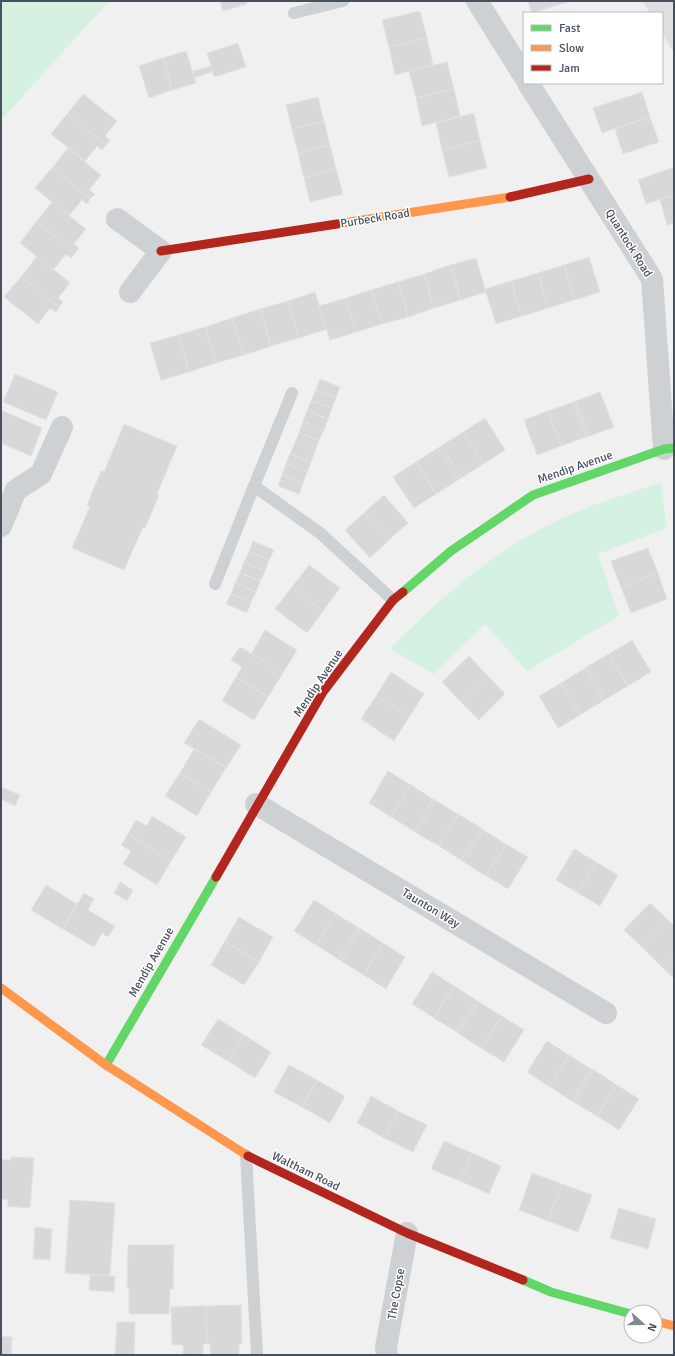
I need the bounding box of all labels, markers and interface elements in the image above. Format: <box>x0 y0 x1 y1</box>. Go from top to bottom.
legend <box>523 12 663 84</box>
text: Fast <box>559 21 580 36</box>
text: Slow <box>559 41 584 56</box>
text: Jam <box>559 61 580 76</box>
street label: Purbeck Road <box>339 206 411 231</box>
street label: Quantock Road <box>602 206 655 280</box>
street label: Mendip Avenue <box>536 448 615 487</box>
street label: Mendip Avenue <box>290 647 347 720</box>
street label: Taunton Way <box>399 885 463 932</box>
street label: Mendip Avenue <box>125 925 178 1000</box>
street label: Waltham Road <box>269 1149 342 1194</box>
street label: The Copse <box>385 1267 408 1321</box>
north arrow <box>623 1304 663 1344</box>
text: N <box>644 1322 659 1333</box>

